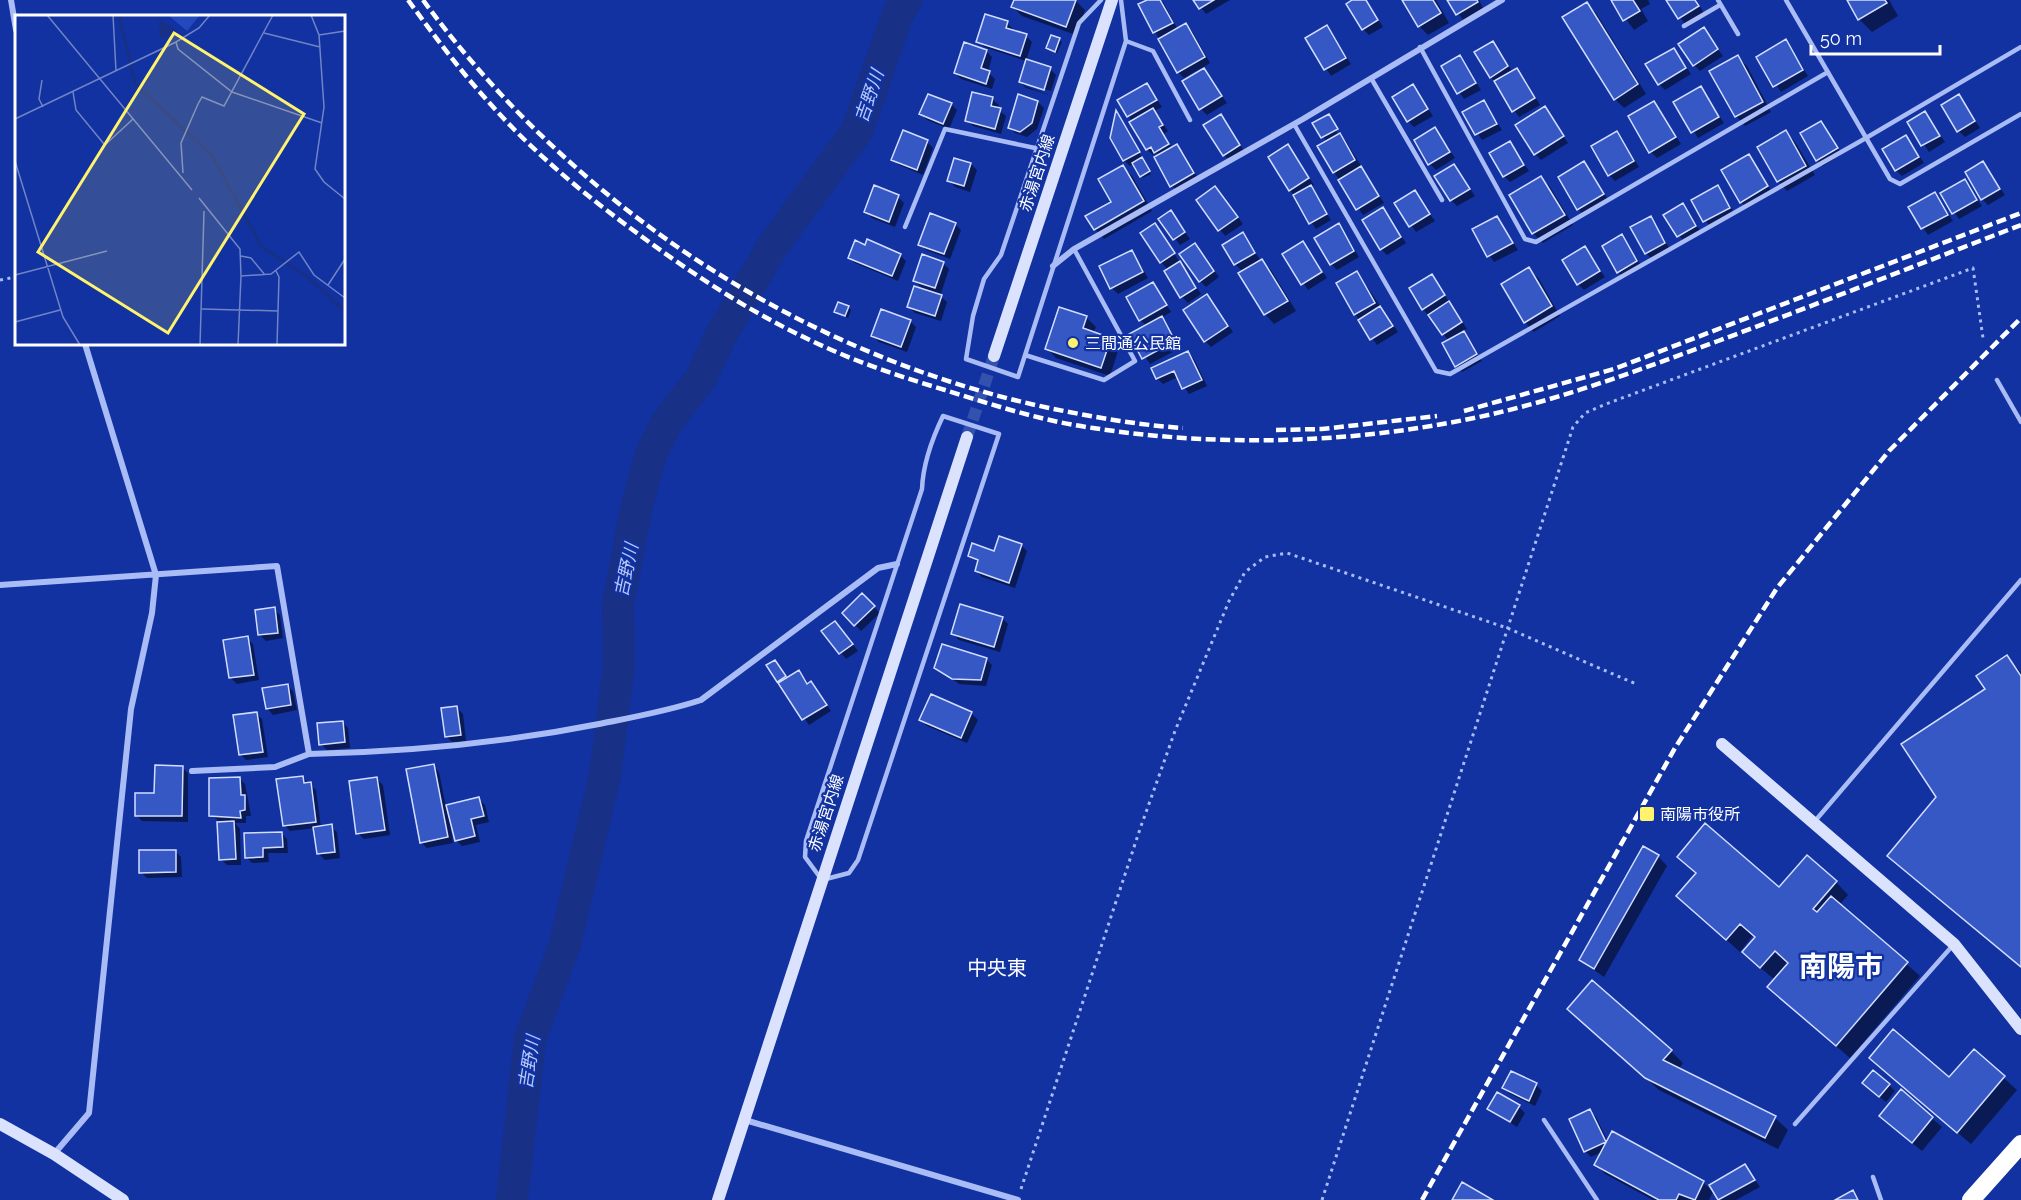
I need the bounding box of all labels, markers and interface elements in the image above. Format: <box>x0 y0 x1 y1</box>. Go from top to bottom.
inset map <box>15 15 345 345</box>
scale bar <box>1811 18 1940 56</box>
text: 50 m <box>1820 28 1862 49</box>
water label: 吉野川 <box>850 65 888 125</box>
street label: 赤湯宮内線 <box>1016 132 1058 214</box>
place label: 三間通公民館 <box>1085 334 1181 353</box>
marker: 三間通公民館 <box>1066 336 1080 350</box>
water label: 吉野川 <box>610 539 642 599</box>
street label: 赤湯宮内線 <box>805 772 847 854</box>
marker: 南陽市役所 <box>1638 805 1656 823</box>
place label: 南陽市役所 <box>1660 805 1740 824</box>
district label: 南陽市 <box>1799 950 1883 983</box>
district label: 中央東 <box>967 956 1027 980</box>
water label: 吉野川 <box>514 1032 544 1090</box>

